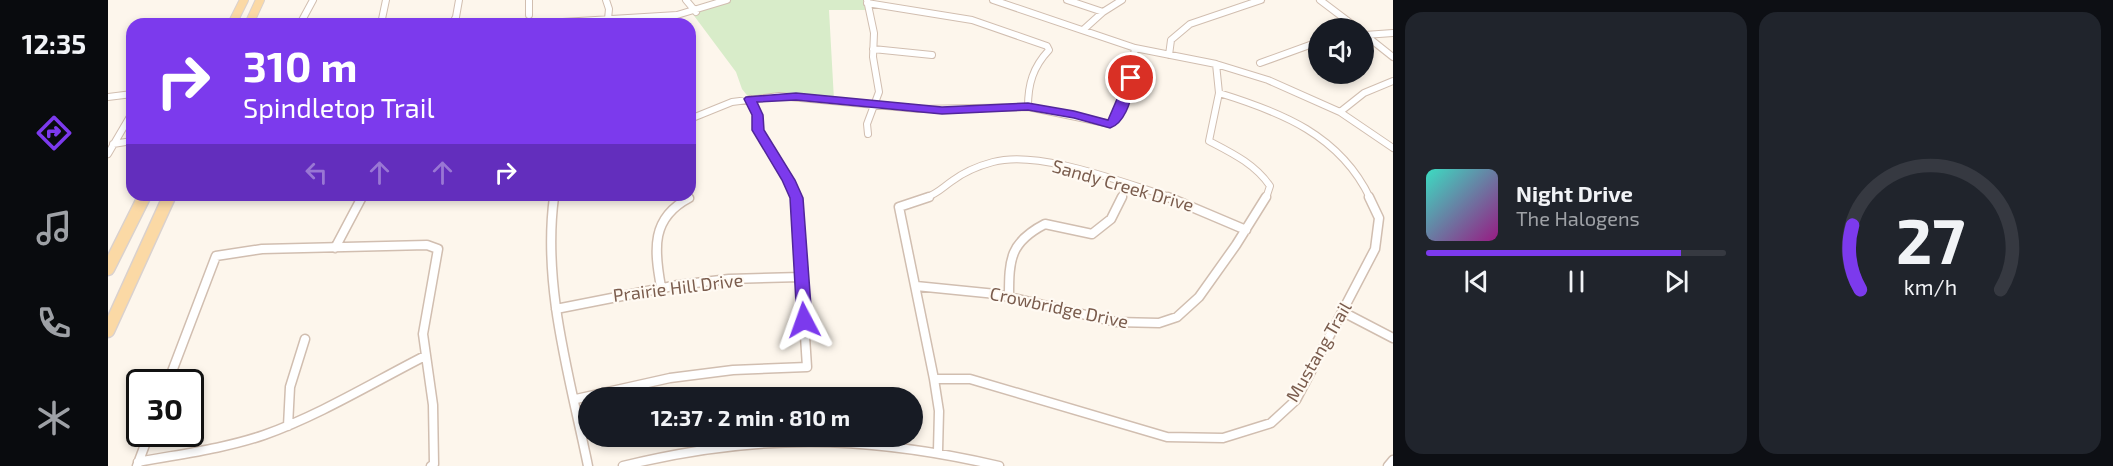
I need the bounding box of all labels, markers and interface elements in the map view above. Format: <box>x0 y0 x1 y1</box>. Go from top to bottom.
map controls <box>1308 18 1374 84</box>
button: sound <box>1308 18 1374 84</box>
text: 12:35 <box>22 27 86 59</box>
text: 310 m <box>243 40 358 90</box>
icon: right <box>144 42 222 120</box>
pin <box>1105 52 1156 103</box>
icon: arrive <box>1114 61 1147 94</box>
text: Spindletop Trail <box>243 91 434 123</box>
icon: directions <box>33 112 75 154</box>
street label: Sandy Creek Drive <box>1050 154 1197 216</box>
icon: left <box>300 156 333 189</box>
icon: ahead <box>363 156 396 189</box>
icon: ahead <box>426 156 459 189</box>
icon: right <box>489 156 522 189</box>
text: Night Drive <box>1516 180 1633 206</box>
text: 27 <box>1895 202 1965 277</box>
text: The Halogens <box>1516 206 1640 230</box>
icon: music <box>33 207 75 249</box>
icon: previous <box>1460 265 1493 298</box>
icon: pause <box>1560 265 1593 298</box>
icon: next <box>1660 265 1693 298</box>
street label: Prairie Hill Drive <box>612 268 744 306</box>
text: km/h <box>1903 274 1957 299</box>
street label: Crowbridge Drive <box>988 282 1130 332</box>
position arrow <box>772 288 836 352</box>
street label: Mustang Trail <box>1281 297 1356 405</box>
icon: phone <box>33 302 75 344</box>
speed limit sign: 30 <box>126 369 204 447</box>
icon: climate <box>33 397 75 439</box>
text: 12:37 · 2 min · 810 m <box>651 404 850 430</box>

